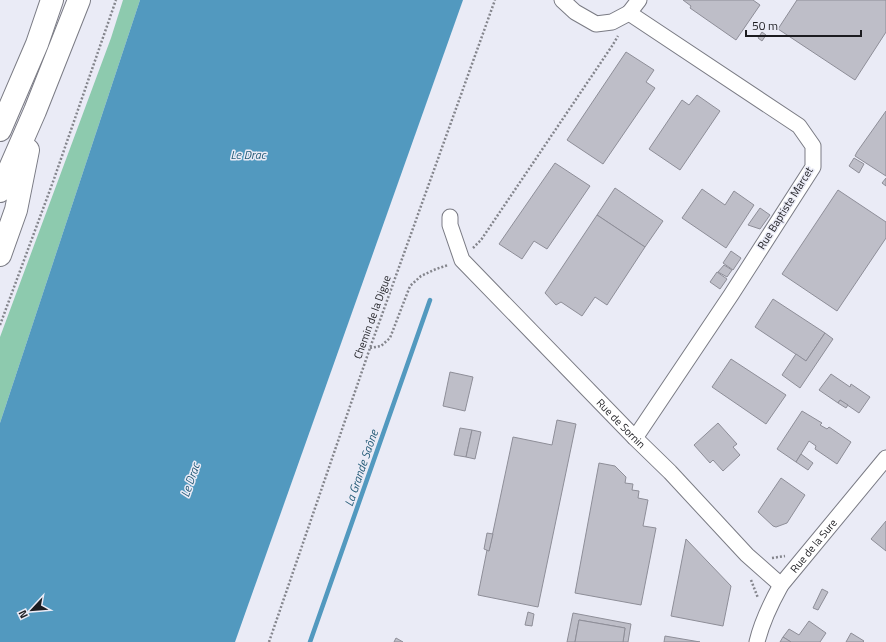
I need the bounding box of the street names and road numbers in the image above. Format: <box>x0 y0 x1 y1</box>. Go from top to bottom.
street label: Rue Baptiste Marcet <box>753 164 817 252</box>
street label: Chemin de la Digue <box>349 272 395 361</box>
street label: Rue de Sornin <box>593 395 649 452</box>
street label: Rue de la Sure <box>786 515 841 576</box>

